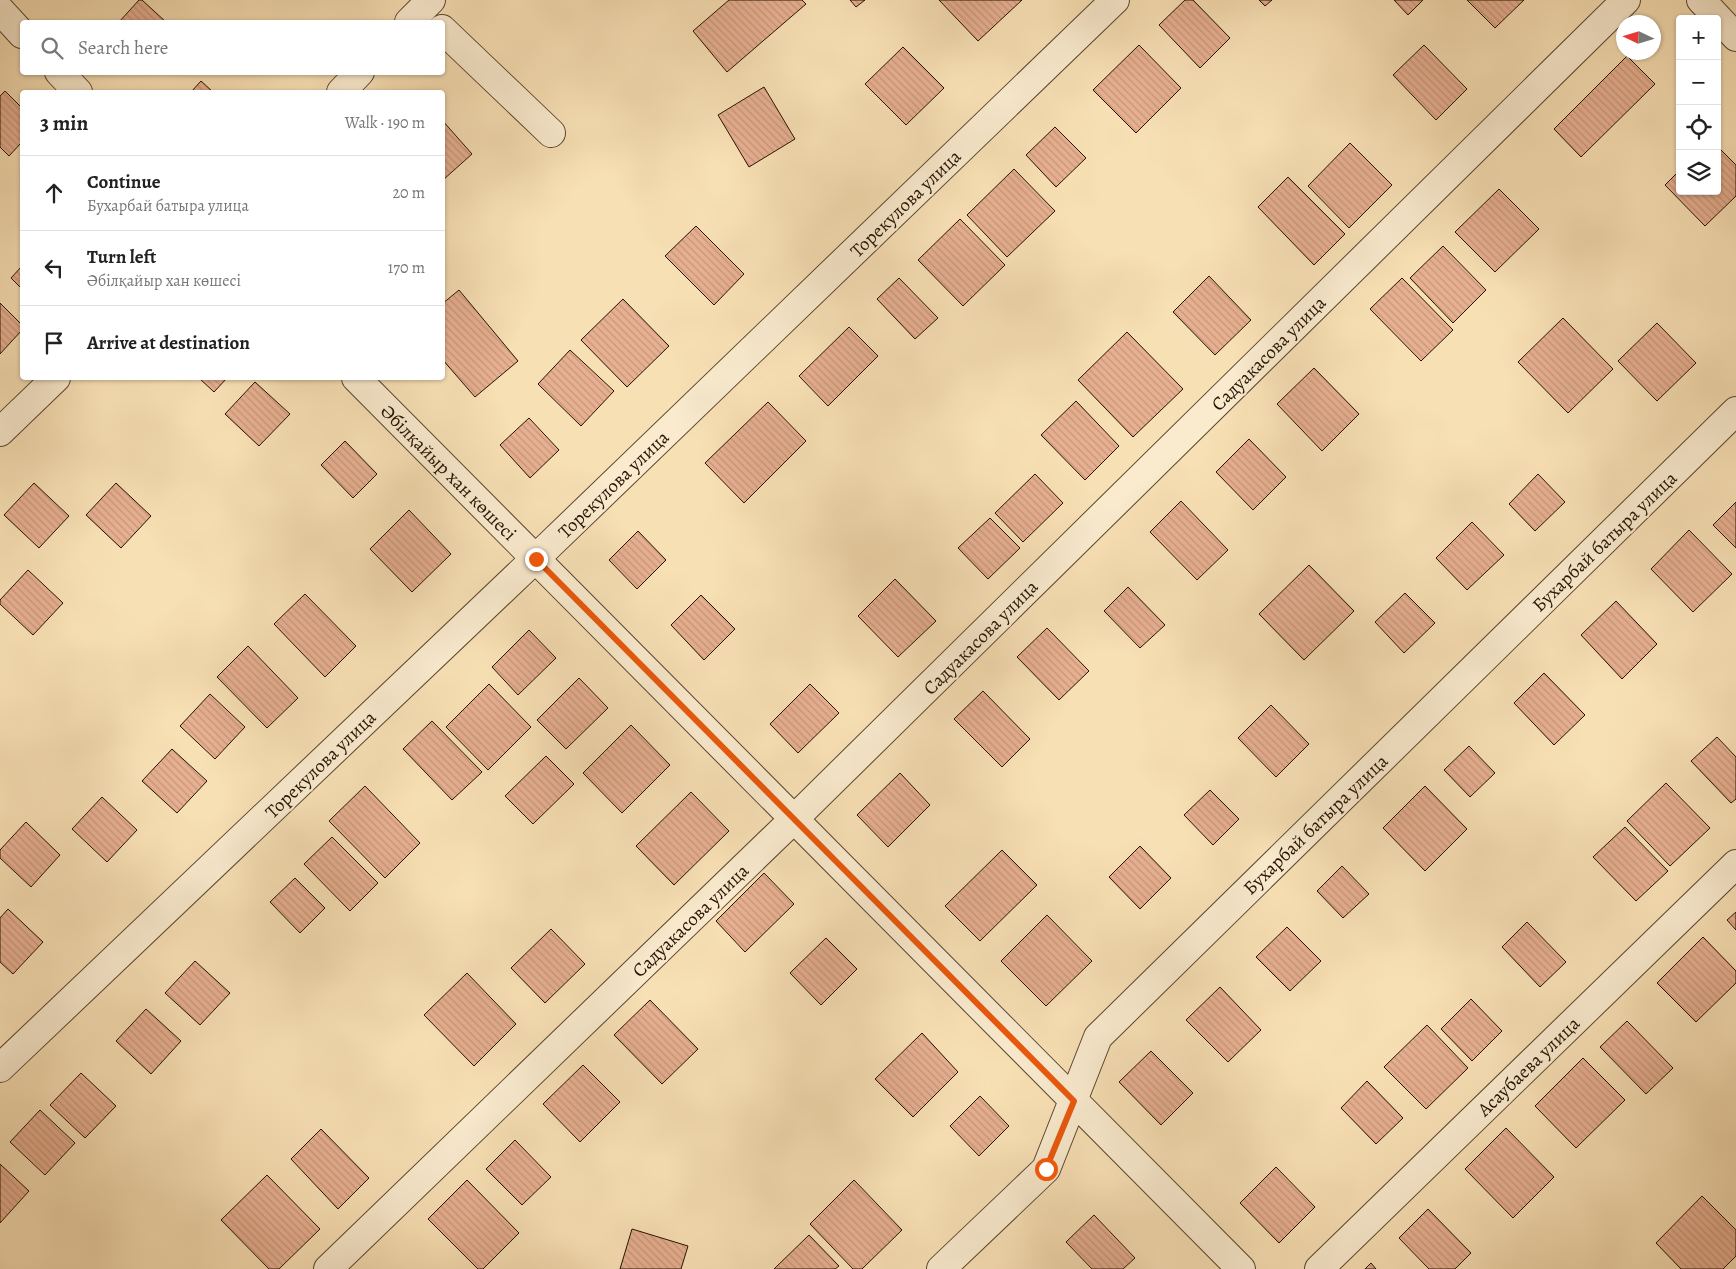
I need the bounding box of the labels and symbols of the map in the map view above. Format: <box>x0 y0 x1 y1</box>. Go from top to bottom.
north arrow <box>1616 15 1661 60</box>
street label: Торекулова улица <box>844 144 967 263</box>
street label: Садуакасова улица <box>1205 290 1332 417</box>
street label: Әбілқайыр хан көшесі <box>374 399 522 547</box>
street label: Торекулова улица <box>552 425 675 544</box>
street label: Бухарбай батыра улица <box>1527 465 1683 618</box>
route end <box>525 548 548 571</box>
street label: Садуакасова улица <box>917 574 1044 701</box>
street label: Торекулова улица <box>259 705 382 824</box>
street label: Бухарбай батыра улица <box>1238 748 1394 901</box>
street label: Садуакасова улица <box>627 858 755 983</box>
street label: Асаубаева улица <box>1471 1011 1586 1123</box>
route start <box>1035 1158 1058 1181</box>

